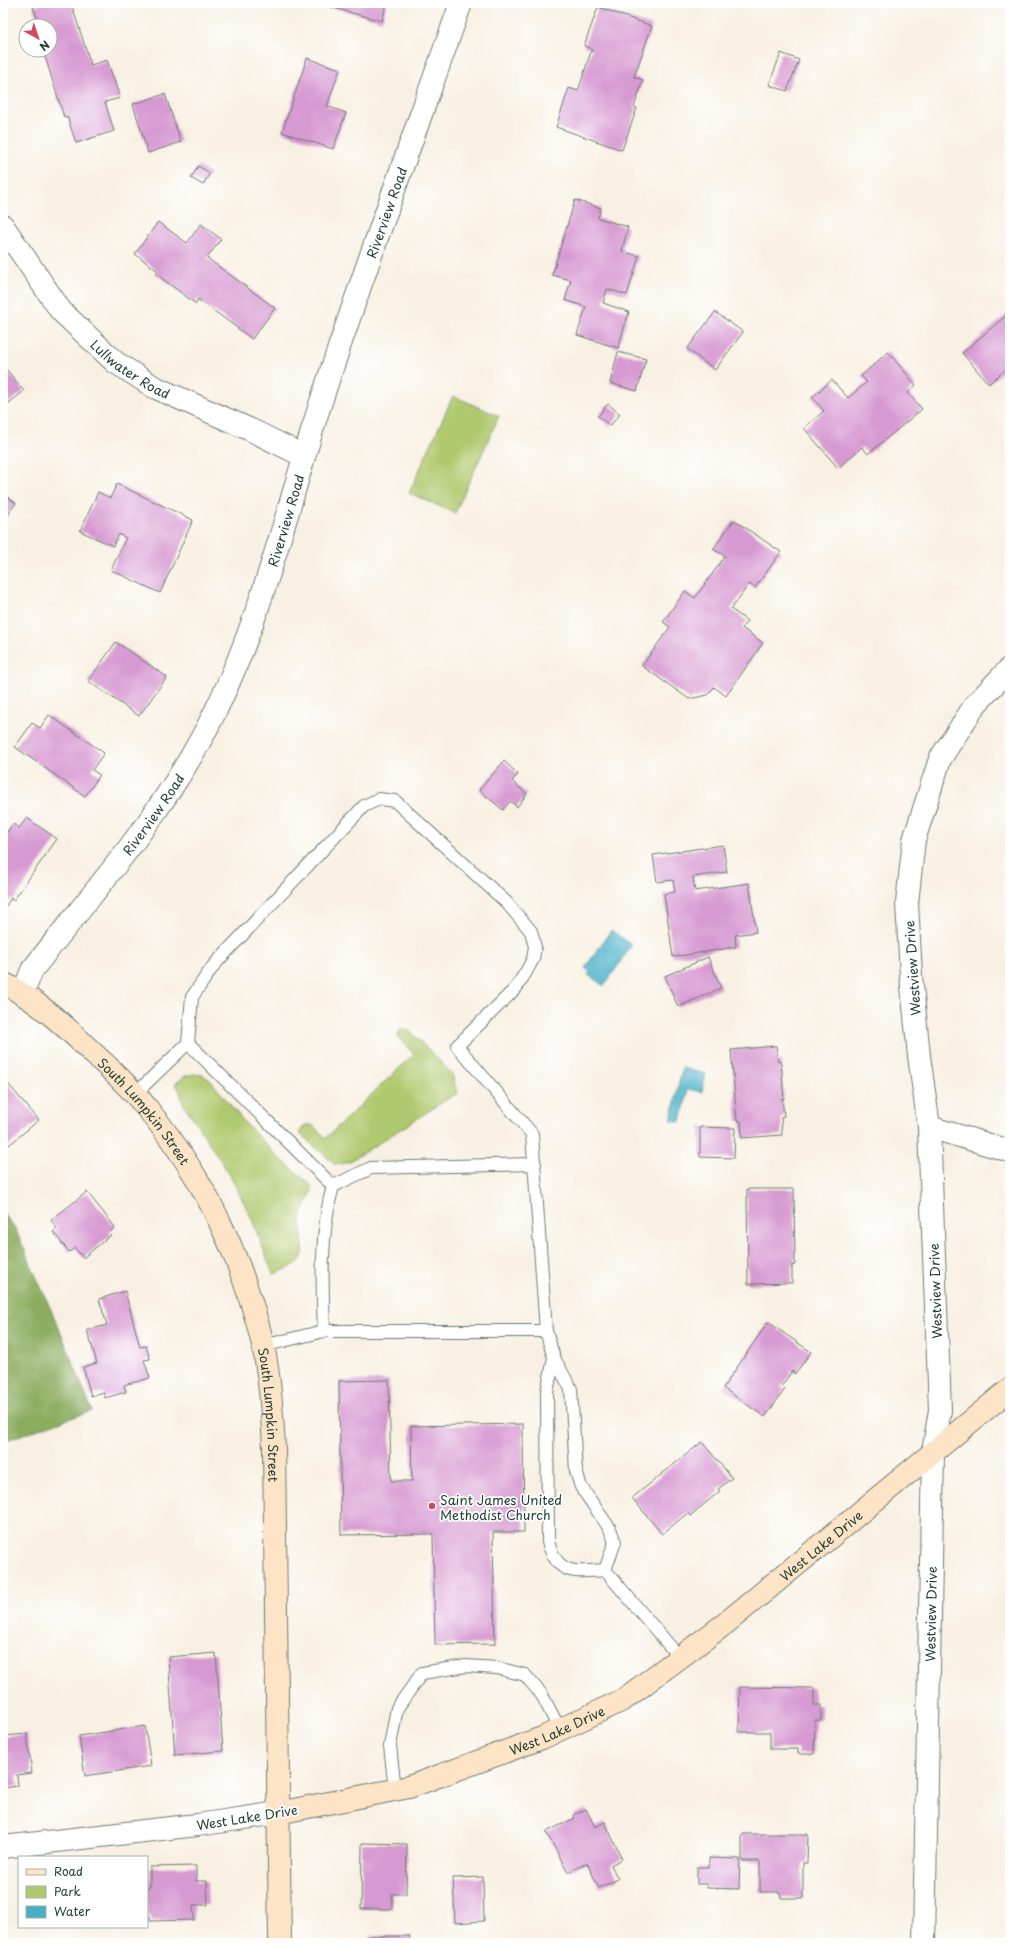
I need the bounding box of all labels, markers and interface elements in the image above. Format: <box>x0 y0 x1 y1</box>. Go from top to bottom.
north arrow <box>18 18 58 58</box>
text: N <box>36 37 54 56</box>
street label: Riverview Road <box>361 164 411 261</box>
street label: Lullwater Road <box>87 335 173 403</box>
street label: Riverview Road <box>262 472 308 569</box>
street label: Riverview Road <box>118 770 188 859</box>
street label: Westview Drive <box>899 920 925 1016</box>
street label: South Lumpkin Street <box>94 1053 195 1168</box>
street label: Westview Drive <box>924 1243 946 1339</box>
street label: South Lumpkin Street <box>254 1346 284 1482</box>
place label: Saint James United Methodist Church <box>440 1490 562 1524</box>
marker: Saint James United Methodist Church <box>427 1501 437 1511</box>
street label: West Lake Drive <box>775 1505 866 1585</box>
street label: Westview Drive <box>920 1566 940 1662</box>
street label: West Lake Drive <box>506 1701 608 1759</box>
street label: West Lake Drive <box>195 1800 299 1834</box>
legend <box>18 1856 148 1928</box>
text: Road <box>54 1862 83 1880</box>
text: Park <box>54 1882 81 1900</box>
text: Water <box>54 1902 91 1920</box>

